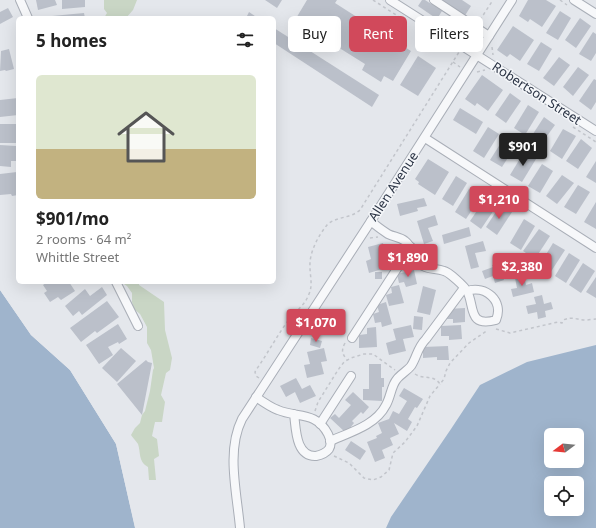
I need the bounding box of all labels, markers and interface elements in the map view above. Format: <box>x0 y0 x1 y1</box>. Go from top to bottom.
chip: Buy <box>288 16 341 52</box>
chip: Rent <box>349 16 407 52</box>
chip: Filters <box>415 16 483 52</box>
text: 5 homes <box>36 29 107 52</box>
icon: filters <box>234 29 256 51</box>
street label: Robertson Street <box>489 57 585 129</box>
icon: home <box>110 101 182 173</box>
pin: $901 <box>499 133 547 167</box>
text: $901 <box>508 137 538 155</box>
street label: Allen Avenue <box>364 148 422 224</box>
pin: $1,210 <box>466 186 532 220</box>
text: $1,210 <box>479 190 519 208</box>
text: $901/mo <box>36 207 109 230</box>
text: 2 rooms · 64 m² <box>36 230 131 248</box>
pin: $1,890 <box>375 244 441 278</box>
text: Whittle Street <box>36 248 119 266</box>
text: $1,890 <box>388 248 428 266</box>
pin: $2,380 <box>489 253 555 287</box>
text: $2,380 <box>502 257 542 275</box>
pin: $1,070 <box>283 309 349 343</box>
text: $1,070 <box>296 313 336 331</box>
north arrow <box>544 428 584 468</box>
map controls <box>544 428 584 516</box>
button: locate <box>544 476 584 516</box>

